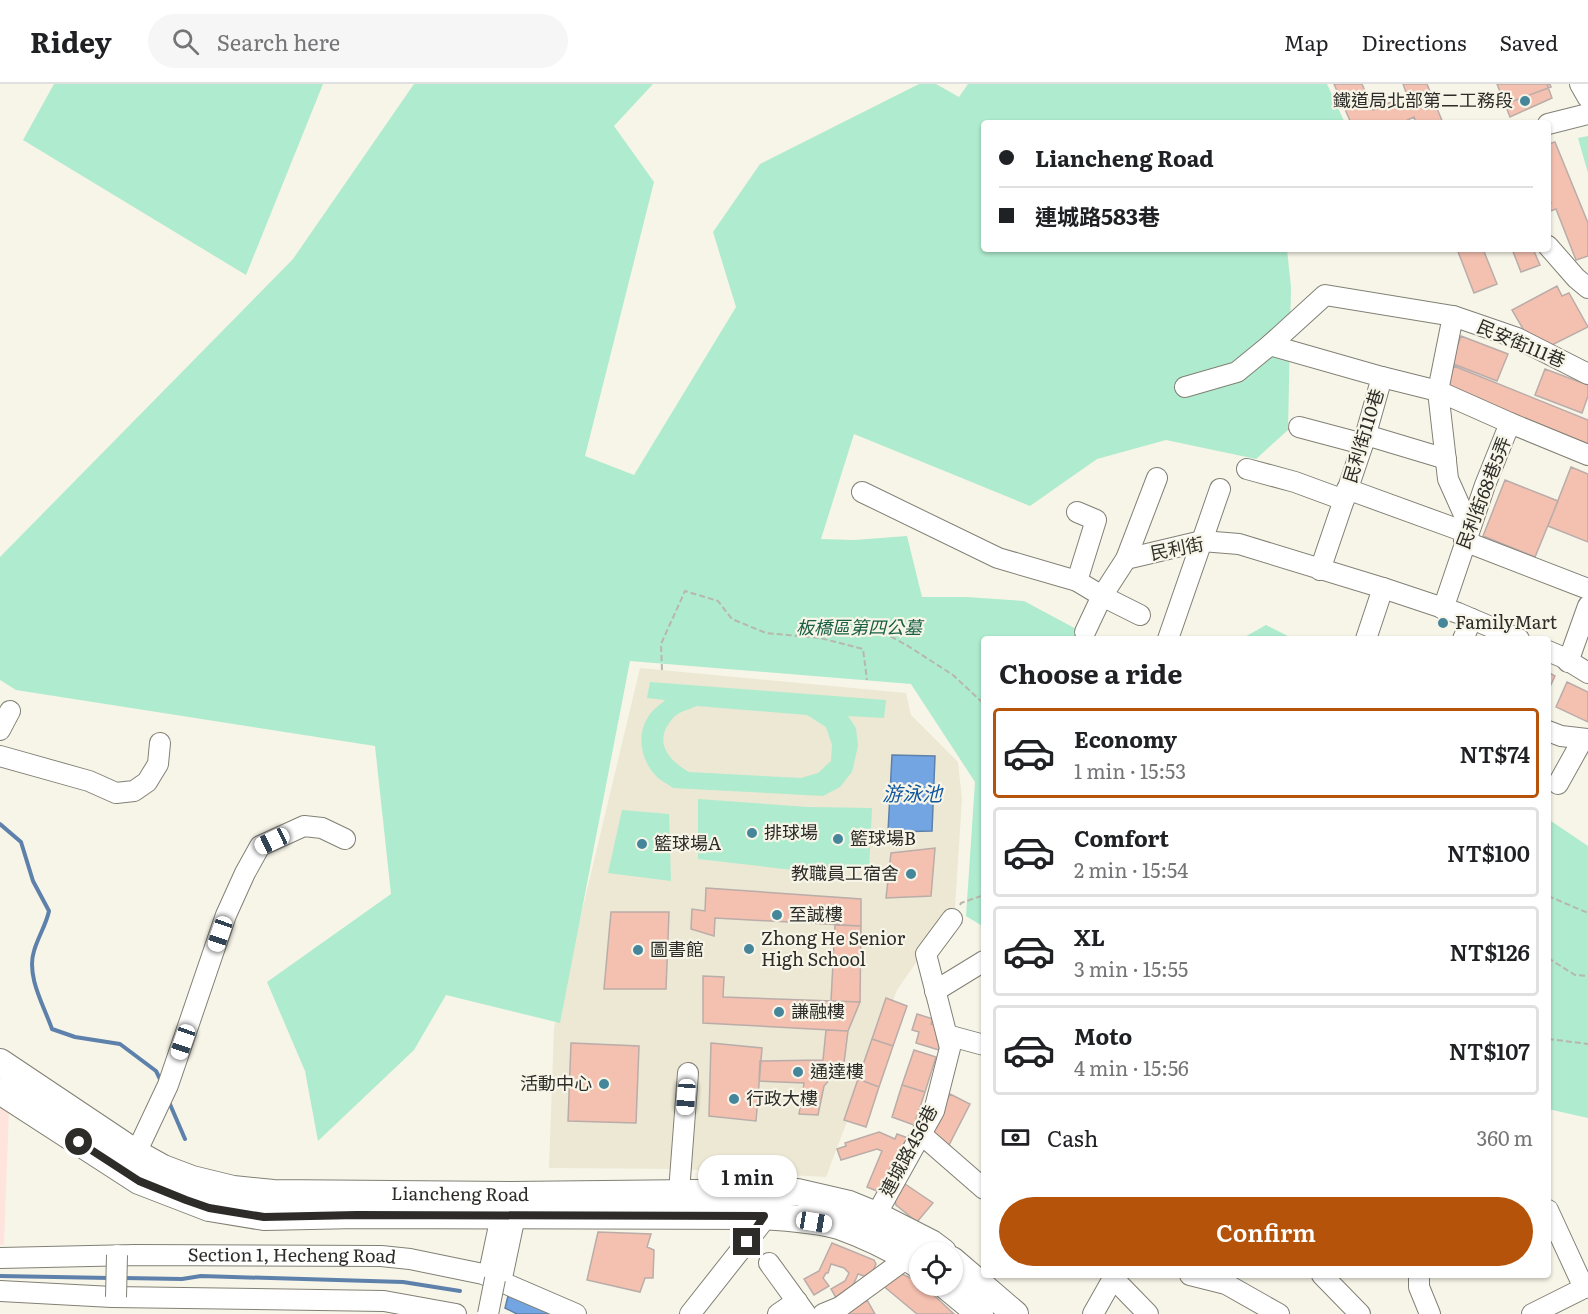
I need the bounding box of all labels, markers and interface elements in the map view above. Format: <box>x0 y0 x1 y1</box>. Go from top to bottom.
search box <box>148 14 568 68</box>
text: Ridey <box>30 20 112 62</box>
icon: search <box>169 25 202 58</box>
text: Search here <box>217 25 340 58</box>
text: Map <box>1284 26 1329 57</box>
text: Directions <box>1362 26 1467 57</box>
text: Saved <box>1500 26 1558 57</box>
place label: 鐵道局北部第二工務段 <box>1333 86 1513 113</box>
marker: 鐵道局北部第二工務段 <box>1518 94 1532 108</box>
text: Liancheng Road <box>1035 141 1214 174</box>
text: 連城路583巷 <box>1035 199 1160 232</box>
street label: 民安街111巷 <box>1473 312 1570 373</box>
street label: 民利街110巷 <box>1335 385 1390 486</box>
street label: 民利街68巷5弄 <box>1449 432 1516 553</box>
street label: 民利街 <box>1148 529 1206 566</box>
place label: FamilyMart <box>1455 608 1558 635</box>
park label: 板橋區第四公墓 <box>796 613 925 640</box>
marker: FamilyMart <box>1436 616 1450 630</box>
text: Choose a ride <box>999 652 1182 692</box>
text: Economy <box>1074 722 1177 755</box>
icon: car <box>1002 726 1056 780</box>
text: NT$74 <box>1460 737 1530 770</box>
text: 1 min · 15:53 <box>1074 755 1186 785</box>
water label: 游泳池 <box>882 777 944 807</box>
place label: 排球場 <box>764 818 818 845</box>
text: Comfort <box>1074 821 1169 854</box>
place label: 籃球場B <box>850 824 916 851</box>
car <box>252 825 292 857</box>
icon: car <box>1002 825 1056 879</box>
marker: 排球場 <box>745 826 759 840</box>
place label: 籃球場A <box>654 829 721 856</box>
marker: 籃球場B <box>831 832 845 846</box>
text: NT$100 <box>1447 836 1530 869</box>
marker: 籃球場A <box>635 837 649 851</box>
text: 2 min · 15:54 <box>1074 854 1188 884</box>
place label: 教職員工宿舍 <box>791 859 899 886</box>
marker: 教職員工宿舍 <box>904 867 918 881</box>
place label: 至誠樓 <box>789 900 843 927</box>
marker: 至誠樓 <box>770 908 784 922</box>
car <box>206 914 234 954</box>
text: XL <box>1074 920 1105 953</box>
place label: Zhong He Senior High School <box>761 924 906 972</box>
icon: car <box>1002 924 1056 978</box>
place label: 圖書館 <box>650 935 704 962</box>
text: NT$126 <box>1449 935 1530 968</box>
marker: Zhong He Senior High School <box>742 942 756 956</box>
marker: 圖書館 <box>631 943 645 957</box>
text: 3 min · 15:55 <box>1074 953 1188 983</box>
place label: 謙融樓 <box>791 997 845 1024</box>
marker: 謙融樓 <box>772 1005 786 1019</box>
text: Moto <box>1074 1019 1132 1052</box>
car <box>169 1022 197 1062</box>
icon: car <box>1002 1023 1056 1077</box>
text: NT$107 <box>1449 1034 1530 1067</box>
text: 4 min · 15:56 <box>1074 1052 1189 1082</box>
place label: 通達樓 <box>810 1057 864 1084</box>
marker: 通達樓 <box>791 1065 805 1079</box>
place label: 活動中心 <box>520 1069 592 1096</box>
marker: 活動中心 <box>597 1077 611 1091</box>
car <box>676 1078 696 1116</box>
place label: 行政大樓 <box>746 1084 818 1111</box>
marker: 行政大樓 <box>727 1092 741 1106</box>
street label: 連城路456巷 <box>872 1099 943 1201</box>
icon: cash <box>999 1121 1032 1154</box>
text: Cash <box>1047 1121 1098 1154</box>
text: 360 m <box>1476 1122 1533 1152</box>
route start <box>65 1128 92 1155</box>
callout: 1 min <box>698 1155 796 1197</box>
text: 1 min <box>721 1161 774 1191</box>
street label: Liancheng Road <box>391 1179 529 1207</box>
button: Confirm <box>999 1197 1533 1266</box>
car <box>795 1210 833 1234</box>
route end <box>733 1228 760 1255</box>
street label: Section 1, Hecheng Road <box>188 1240 398 1270</box>
map controls <box>909 1242 963 1296</box>
button: locate <box>909 1242 963 1296</box>

